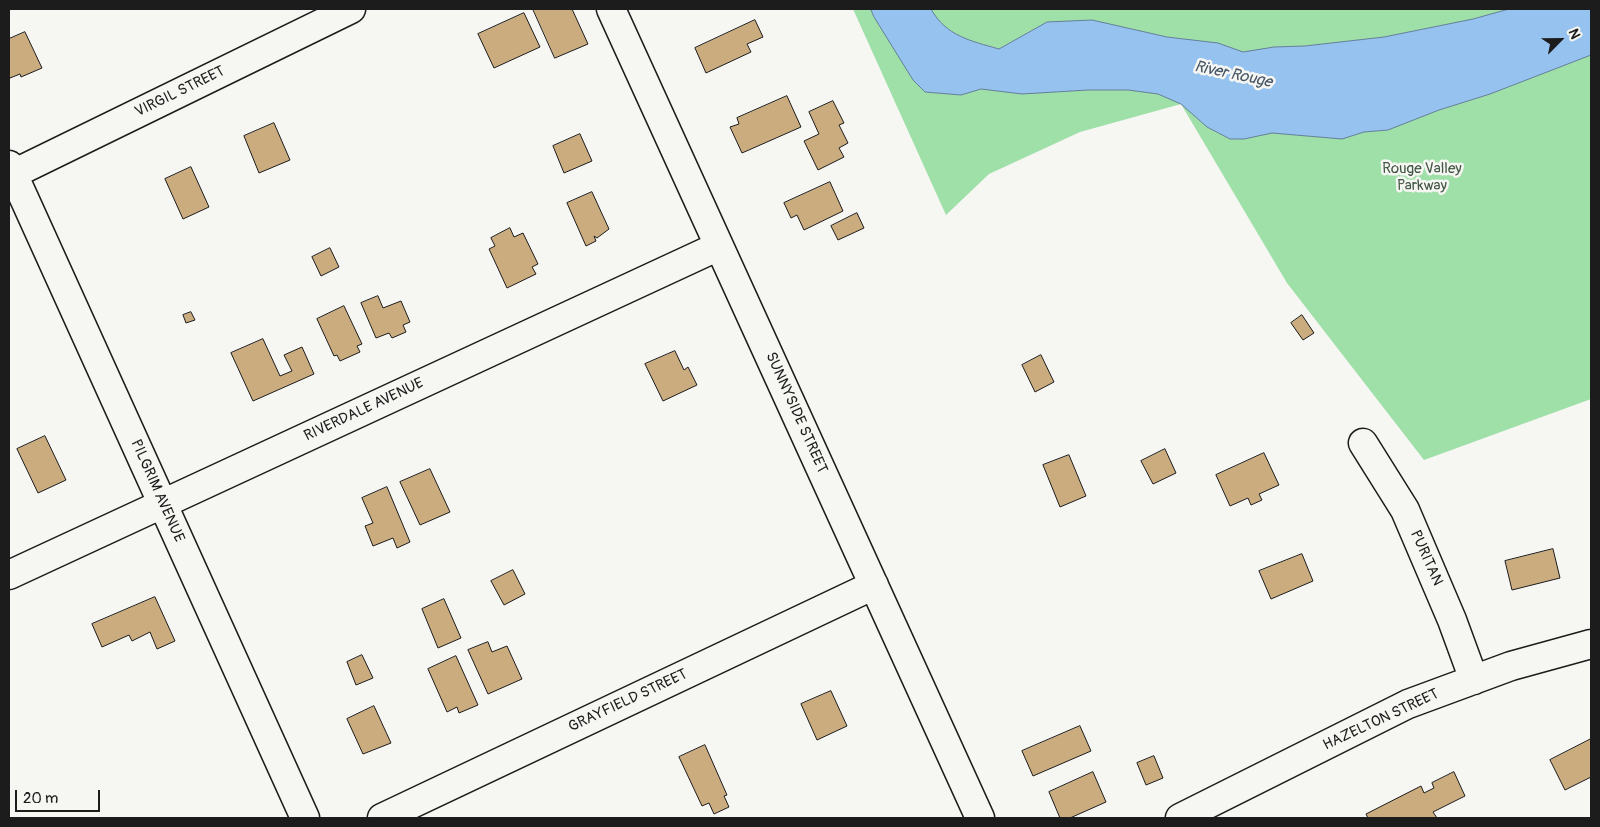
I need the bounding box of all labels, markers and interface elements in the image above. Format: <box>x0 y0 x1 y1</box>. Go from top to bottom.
north arrow <box>1535 15 1585 65</box>
text: N <box>1565 26 1584 42</box>
water label: River Rouge <box>1193 57 1273 93</box>
street label: VIRGIL STREET <box>132 63 228 121</box>
park label: Rouge Valley Parkway <box>1382 160 1462 195</box>
street label: SUNNYSIDE STREET <box>761 350 831 476</box>
street label: RIVERDALE AVENUE <box>301 374 427 446</box>
street label: PILGRIM AVENUE <box>126 437 188 545</box>
street label: PURITAN <box>1406 527 1446 589</box>
street label: GRAYFIELD STREET <box>566 666 690 736</box>
street label: HAZELTON STREET <box>1320 685 1442 755</box>
scale bar <box>18 780 102 812</box>
text: 20 m <box>23 789 58 808</box>

